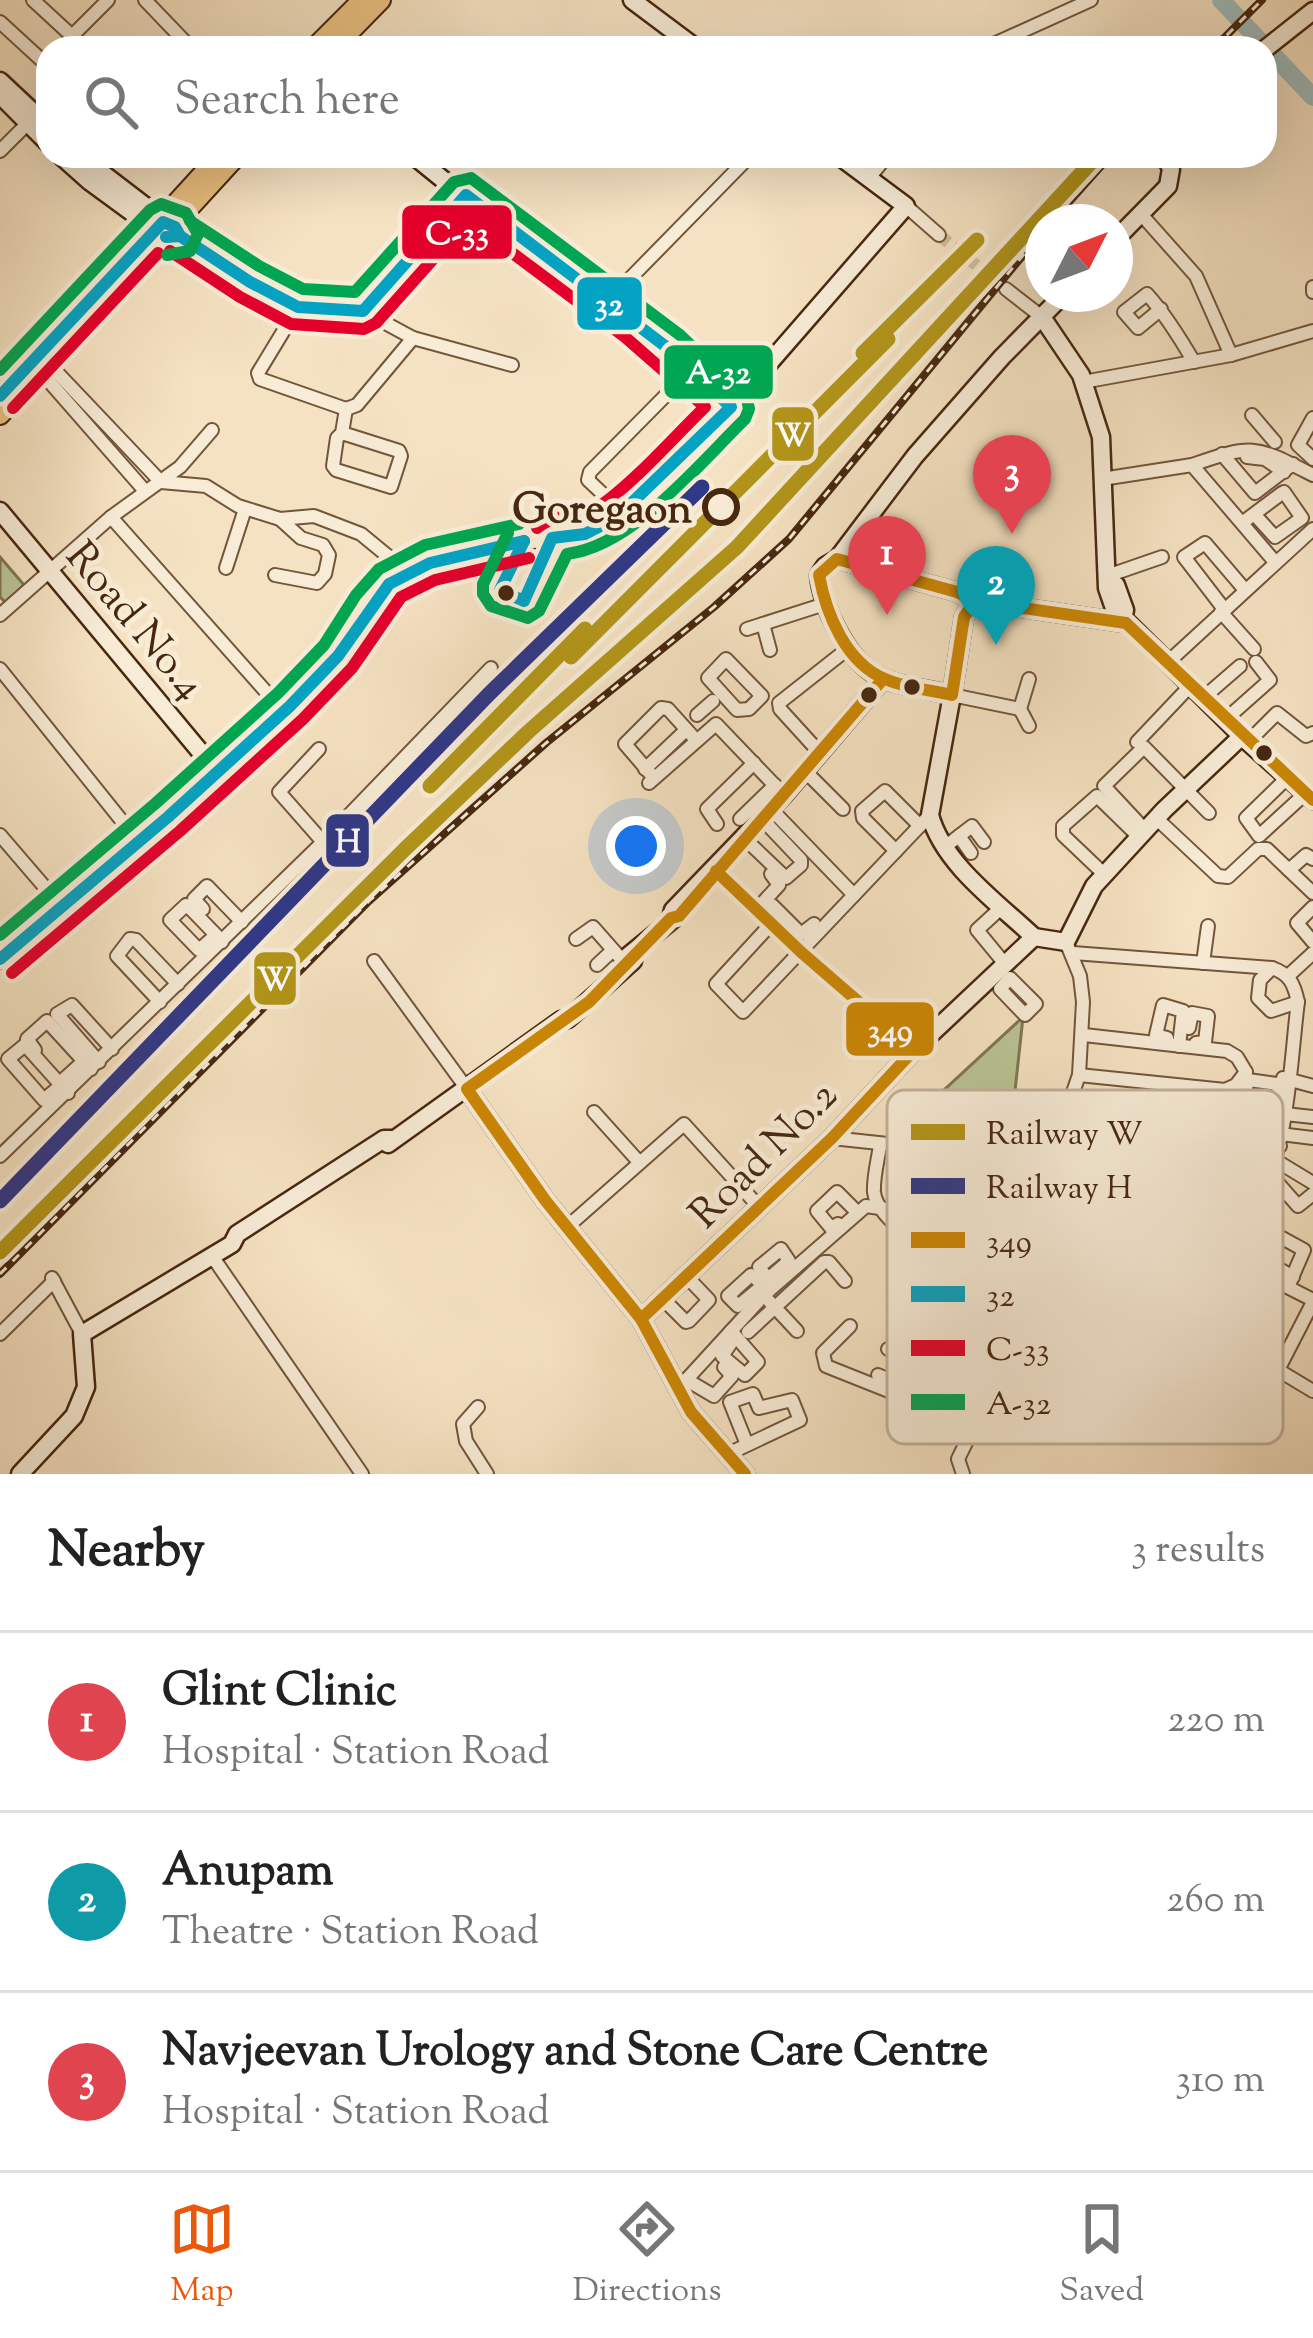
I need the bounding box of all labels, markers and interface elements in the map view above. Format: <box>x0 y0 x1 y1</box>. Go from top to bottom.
search box <box>36 36 1277 168</box>
icon: search <box>78 69 144 135</box>
text: Search here <box>174 70 400 135</box>
line badge: C-33 <box>400 203 514 261</box>
north arrow <box>1025 204 1133 312</box>
text: C-33 <box>425 212 489 260</box>
line badge: 32 <box>575 275 644 332</box>
text: 32 <box>595 283 624 331</box>
line badge: A-32 <box>662 343 775 401</box>
text: A-32 <box>685 351 751 399</box>
line badge: W <box>770 405 816 463</box>
text: W <box>775 414 812 462</box>
pin: 3 <box>973 435 1051 534</box>
place label: Goregaon <box>512 482 692 542</box>
marker: Goregaon <box>704 490 738 524</box>
pin: 1 <box>848 516 926 615</box>
street label: Road No.4 <box>49 530 217 714</box>
pin: 2 <box>957 546 1035 645</box>
unlabelled marker <box>495 582 517 604</box>
unlabelled marker <box>901 676 923 698</box>
unlabelled marker <box>858 684 880 706</box>
unlabelled marker <box>1253 742 1275 764</box>
line badge: H <box>324 812 371 869</box>
your location <box>606 816 666 876</box>
text: H <box>335 820 361 868</box>
line badge: W <box>252 950 298 1007</box>
text: W <box>257 958 294 1006</box>
line badge: 349 <box>844 1000 936 1058</box>
text: 349 <box>867 1009 913 1057</box>
street label: Road No.2 <box>678 1069 853 1244</box>
legend <box>887 1090 1283 1444</box>
text: Railway W <box>986 1112 1143 1160</box>
text: Railway H <box>986 1166 1132 1214</box>
text: 349 <box>986 1220 1032 1268</box>
text: 32 <box>986 1274 1015 1322</box>
text: C-33 <box>986 1328 1050 1376</box>
text: A-32 <box>986 1382 1051 1430</box>
text: Nearby <box>48 1516 205 1589</box>
text: 3 results <box>1131 1524 1265 1580</box>
text: Glint Clinic <box>162 1661 396 1726</box>
text: 1 <box>80 1694 94 1750</box>
text: 220 m <box>1167 1694 1265 1750</box>
text: Hospital · Station Road <box>162 1726 549 1782</box>
text: Anupam <box>162 1841 334 1906</box>
text: 2 <box>78 1874 96 1930</box>
text: 260 m <box>1166 1874 1265 1930</box>
text: Theatre · Station Road <box>162 1906 539 1962</box>
text: Navjeevan Urology and Stone Care Centre <box>162 2021 988 2086</box>
text: 3 <box>79 2054 95 2110</box>
text: 310 m <box>1175 2054 1265 2110</box>
text: Hospital · Station Road <box>162 2086 549 2142</box>
tab: Map <box>169 2196 235 2316</box>
tab: Directions <box>573 2196 722 2316</box>
tab: Saved <box>1059 2196 1144 2316</box>

